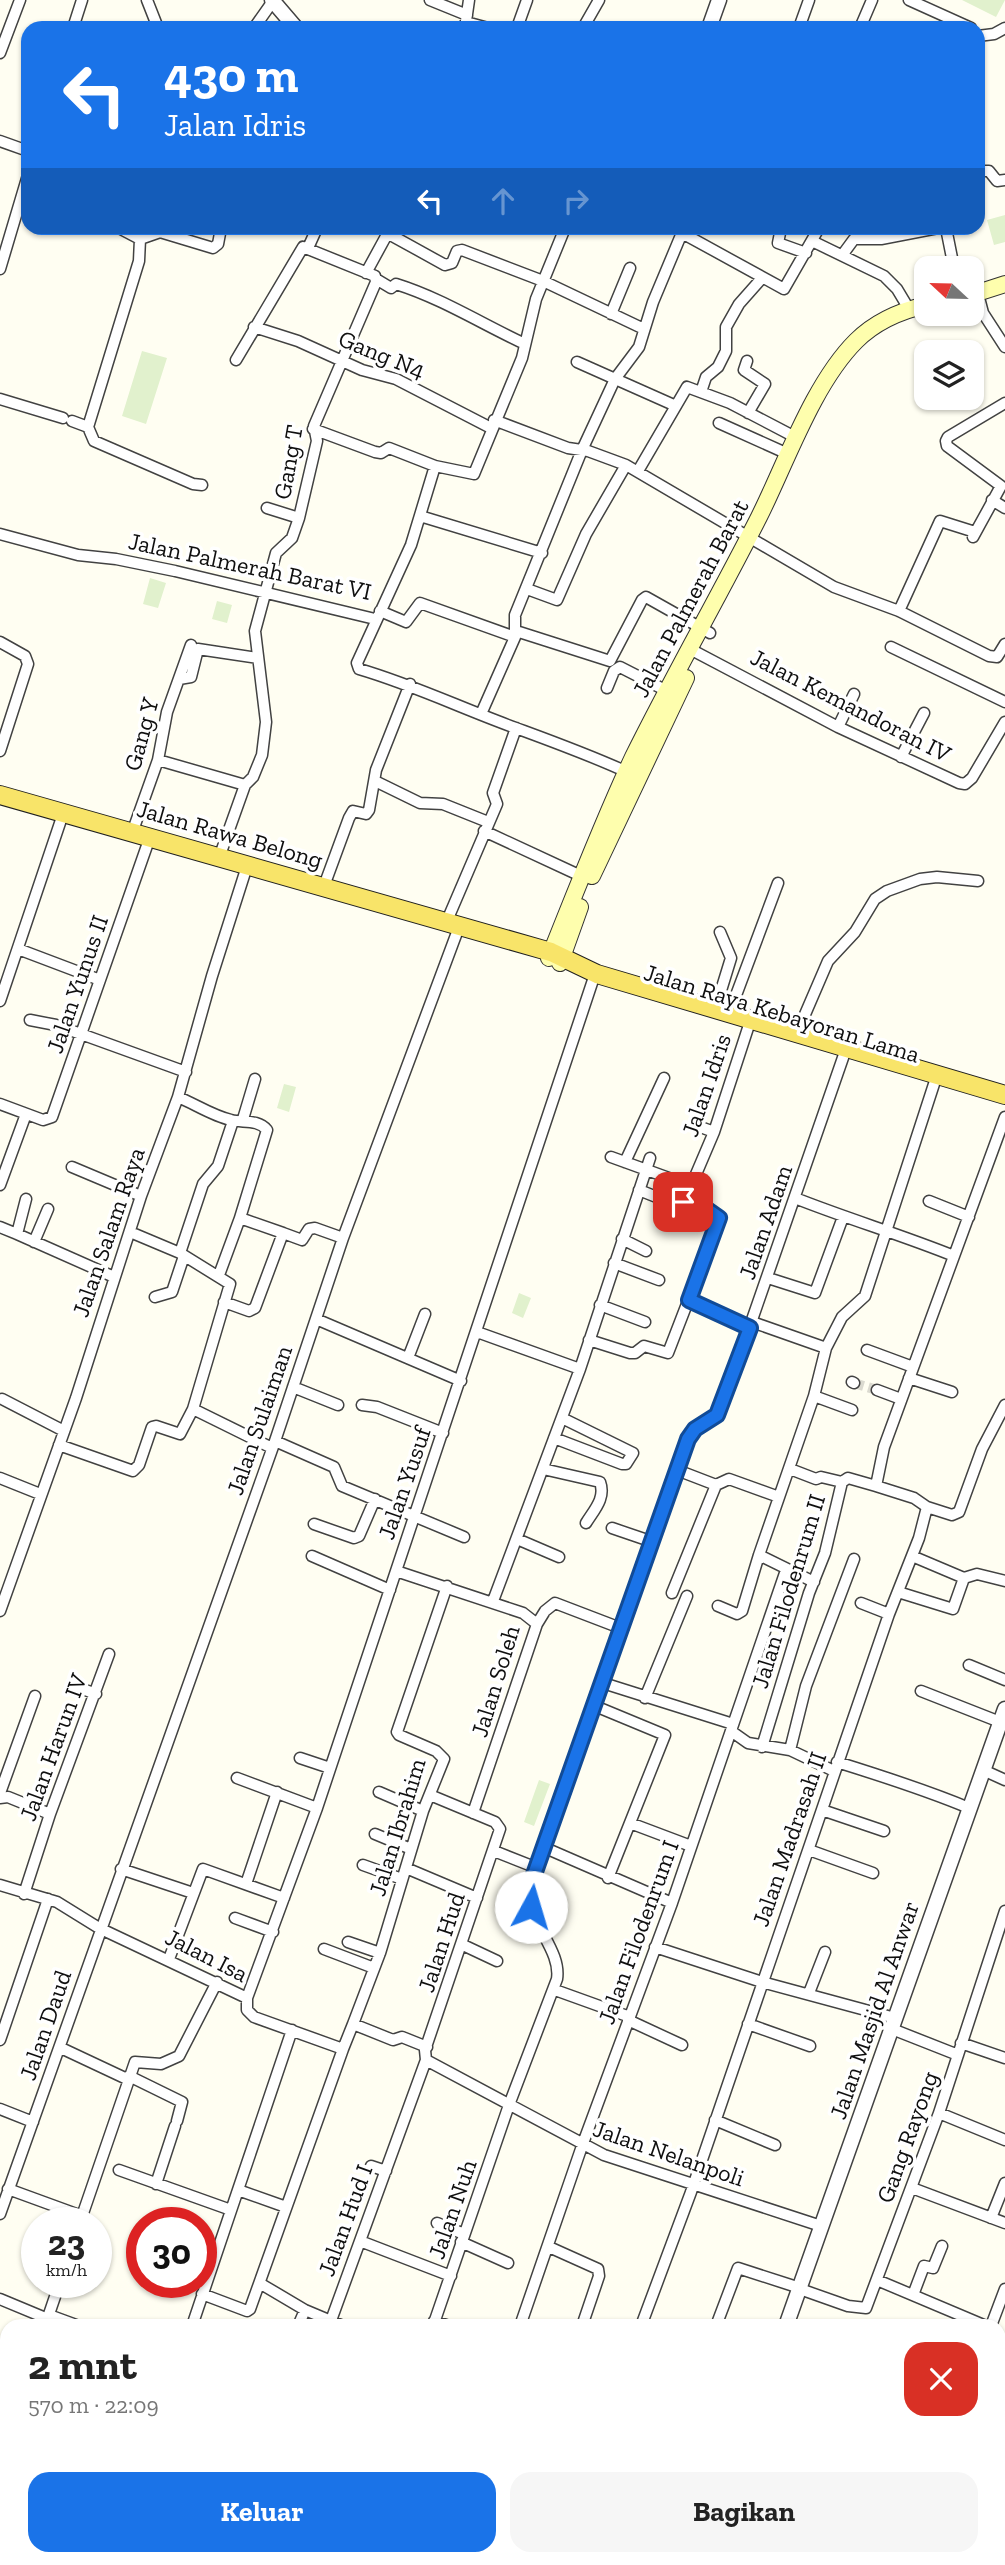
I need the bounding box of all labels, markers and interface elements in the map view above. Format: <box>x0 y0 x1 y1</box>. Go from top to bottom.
text: 430 m <box>164 46 298 105</box>
icon: left <box>49 49 140 140</box>
text: Jalan Idris <box>164 106 306 144</box>
icon: left <box>411 182 449 220</box>
icon: ahead <box>484 182 522 220</box>
icon: right <box>557 182 595 220</box>
north arrow <box>914 256 984 326</box>
map controls <box>914 256 984 410</box>
street label: Gang N4 <box>334 324 430 384</box>
button: layers <box>914 340 984 410</box>
street label: Gang T <box>267 422 309 501</box>
street label: Jalan Palmerah Barat <box>626 494 754 702</box>
street label: Jalan Palmerah Barat VI <box>126 526 374 606</box>
street label: Jalan Kemandoran IV <box>746 642 956 768</box>
street label: Gang Y <box>117 694 165 774</box>
street label: Jalan Rawa Belong <box>134 794 326 874</box>
street label: Jalan Yunus II <box>40 911 114 1057</box>
street label: Jalan Raya Kebayoran Lama <box>641 957 924 1069</box>
street label: Jalan Idris <box>675 1030 737 1140</box>
street label: Jalan Salam Raya <box>65 1143 151 1321</box>
street label: Jalan Adam <box>732 1161 798 1283</box>
pin <box>653 1172 713 1232</box>
icon: arrive <box>664 1183 702 1221</box>
street label: Jalan Sulaiman <box>220 1341 298 1499</box>
street label: Jalan Yusuf <box>371 1421 438 1543</box>
street label: Jalan Filodenrum II <box>745 1491 831 1691</box>
street label: Jalan Soleh <box>464 1621 526 1740</box>
street label: Jalan Harun IV <box>13 1669 93 1825</box>
street label: Jalan Madrasah II <box>746 1748 832 1930</box>
street label: Jalan Ibrahim <box>362 1755 432 1899</box>
street label: Jalan Filodenrum I <box>591 1836 685 2028</box>
position arrow <box>494 1870 568 1944</box>
street label: Jalan Hud <box>411 1888 471 1996</box>
street label: Jalan Masjid Al Anwar <box>823 1897 925 2123</box>
street label: Jalan Isa <box>161 1922 253 1988</box>
street label: Jalan Daud <box>13 1966 77 2084</box>
street label: Gang Rayong <box>870 2067 944 2207</box>
street label: Jalan Nelanpoli <box>590 2114 749 2192</box>
street label: Jalan Nuh <box>421 2155 483 2263</box>
street label: Jalan Hud I <box>311 2160 379 2280</box>
speed limit sign: 30 <box>126 2207 217 2298</box>
text: 23 <box>48 2222 85 2264</box>
text: km/h <box>46 2259 87 2281</box>
text: 2 mnt <box>28 2339 137 2390</box>
button: close <box>904 2342 978 2416</box>
text: 570 m · 22:09 <box>28 2391 159 2419</box>
button: Keluar <box>28 2472 496 2552</box>
button: Bagikan <box>510 2472 978 2552</box>

